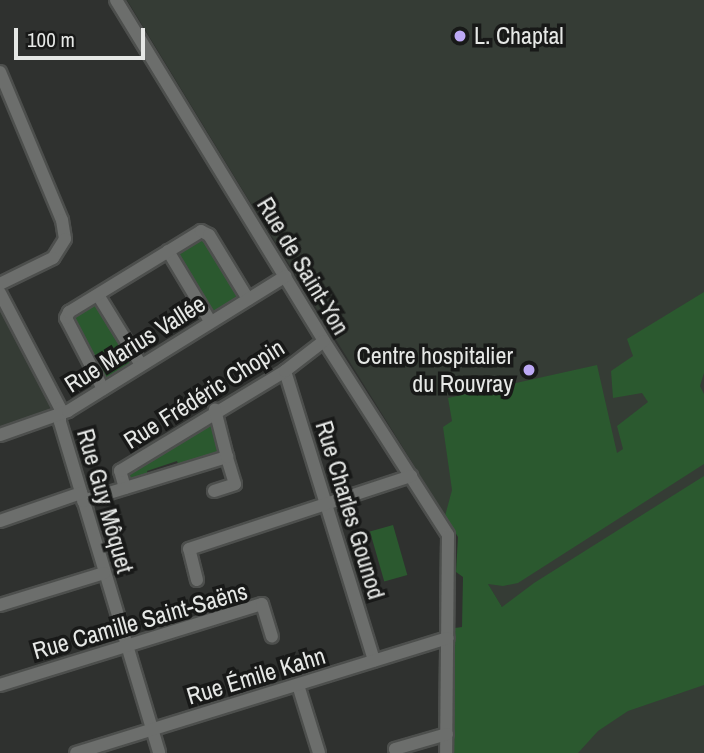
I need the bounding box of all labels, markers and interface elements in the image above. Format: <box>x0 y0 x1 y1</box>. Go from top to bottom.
scale bar <box>18 14 149 58</box>
place label: L. Chaptal <box>474 22 564 50</box>
text: 100 m <box>27 25 75 54</box>
marker: L. Chaptal <box>452 28 468 44</box>
street label: Rue de Saint-Yon <box>251 192 355 340</box>
street label: Rue Marius Vallée <box>59 289 211 399</box>
street label: Rue Frédéric Chopin <box>118 333 290 455</box>
place label: Centre hospitalier du Rouvray <box>357 342 513 398</box>
marker: Centre hospitalier du Rouvray <box>519 360 539 380</box>
street label: Rue Charles Gounod <box>309 417 391 603</box>
street label: Rue Guy Môquet <box>71 426 139 576</box>
street label: Rue Camille Saint-Saëns <box>29 577 251 665</box>
street label: Rue Émile Kahn <box>183 641 329 711</box>

